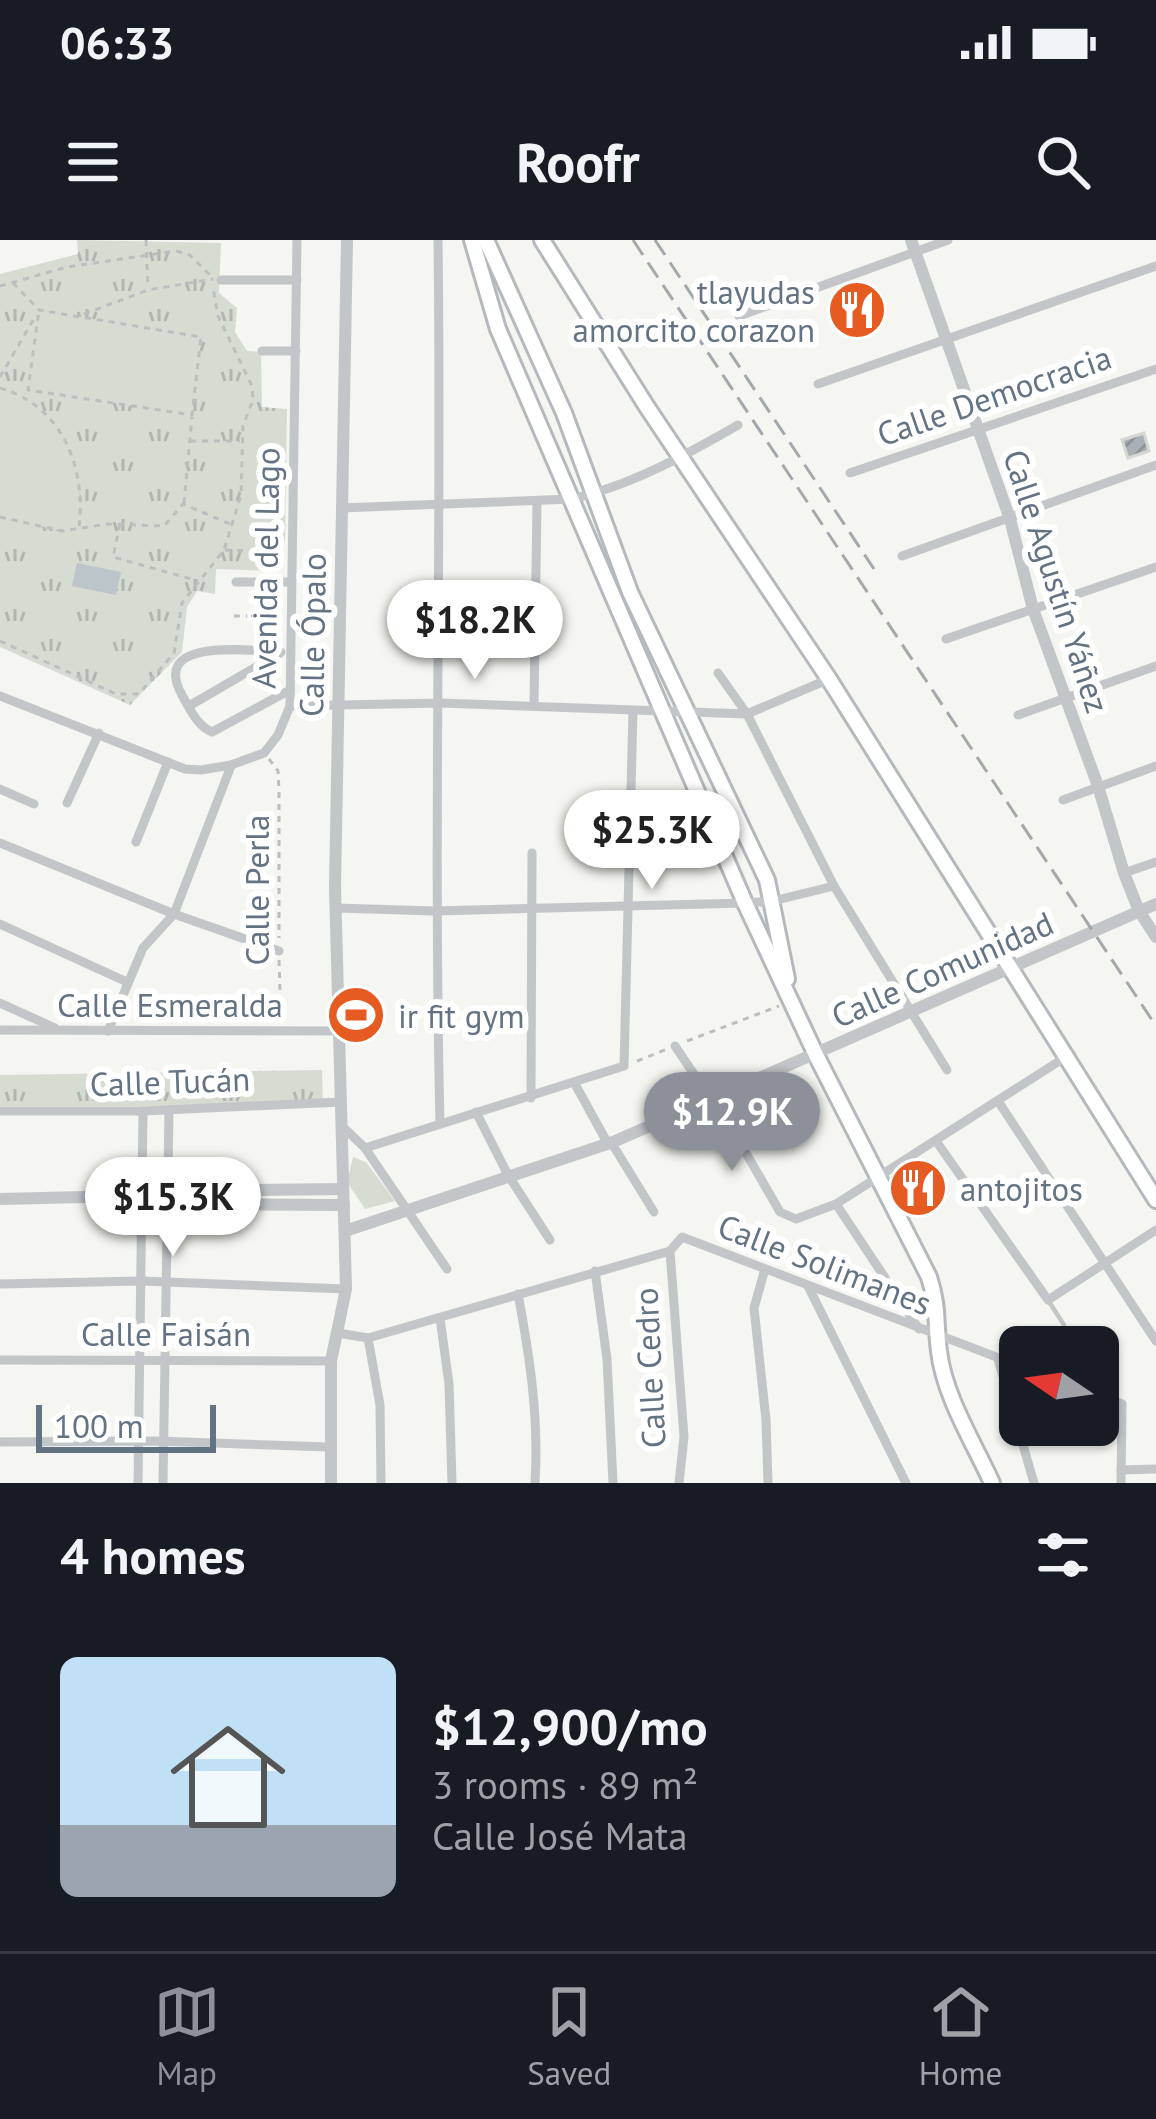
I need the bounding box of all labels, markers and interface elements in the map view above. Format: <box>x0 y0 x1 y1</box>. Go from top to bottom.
text: 06:33 <box>60 13 174 71</box>
text: Roofr <box>516 127 640 197</box>
icon: menu <box>60 129 126 195</box>
icon: search <box>1030 129 1096 195</box>
place label: tlayudas amorcito corazon <box>573 270 815 351</box>
restaurant icon: tlayudas amorcito corazon <box>826 279 888 341</box>
street label: Calle Democracia <box>871 335 1117 455</box>
street label: Calle Agustín Yáñez <box>994 444 1120 718</box>
street label: Avenida del Lago <box>241 447 289 689</box>
street label: Calle Ópalo <box>289 553 335 717</box>
pin: $18.2K <box>377 580 573 682</box>
text: $18.2K <box>414 593 536 644</box>
pin: $25.3K <box>554 790 750 892</box>
text: $25.3K <box>591 803 713 854</box>
street label: Calle Perla <box>235 815 278 965</box>
street label: Calle Comunidad <box>824 901 1060 1037</box>
street label: Calle Esmeralda <box>57 983 283 1026</box>
sports icon: ir fit gym <box>325 984 387 1046</box>
place label: ir fit gym <box>398 994 525 1037</box>
street label: Calle Tucán <box>89 1057 251 1105</box>
pin: $12.9K <box>634 1072 830 1174</box>
text: $12.9K <box>671 1085 793 1136</box>
pin: $15.3K <box>75 1157 271 1259</box>
restaurant icon: antojitos <box>887 1157 949 1219</box>
place label: antojitos <box>960 1167 1083 1210</box>
text: $15.3K <box>112 1170 234 1221</box>
street label: Calle Solimanes <box>712 1204 938 1324</box>
street label: Calle Cedro <box>623 1287 675 1449</box>
street label: Calle Faisán <box>81 1312 251 1355</box>
north arrow <box>999 1326 1119 1446</box>
map controls <box>999 1326 1119 1446</box>
scale bar <box>36 1399 216 1452</box>
text: 100 m <box>54 1404 144 1447</box>
text: 4 homes <box>60 1522 246 1588</box>
icon: filters <box>1030 1522 1096 1588</box>
text: $12,900/mo <box>432 1693 708 1759</box>
icon: home <box>156 1705 300 1849</box>
text: 3 rooms · 89 m² <box>432 1759 698 1810</box>
text: Calle José Mata <box>432 1810 688 1861</box>
tab: Map <box>154 1979 220 2094</box>
tab: Saved <box>527 1979 611 2094</box>
tab: Home <box>919 1979 1002 2094</box>

